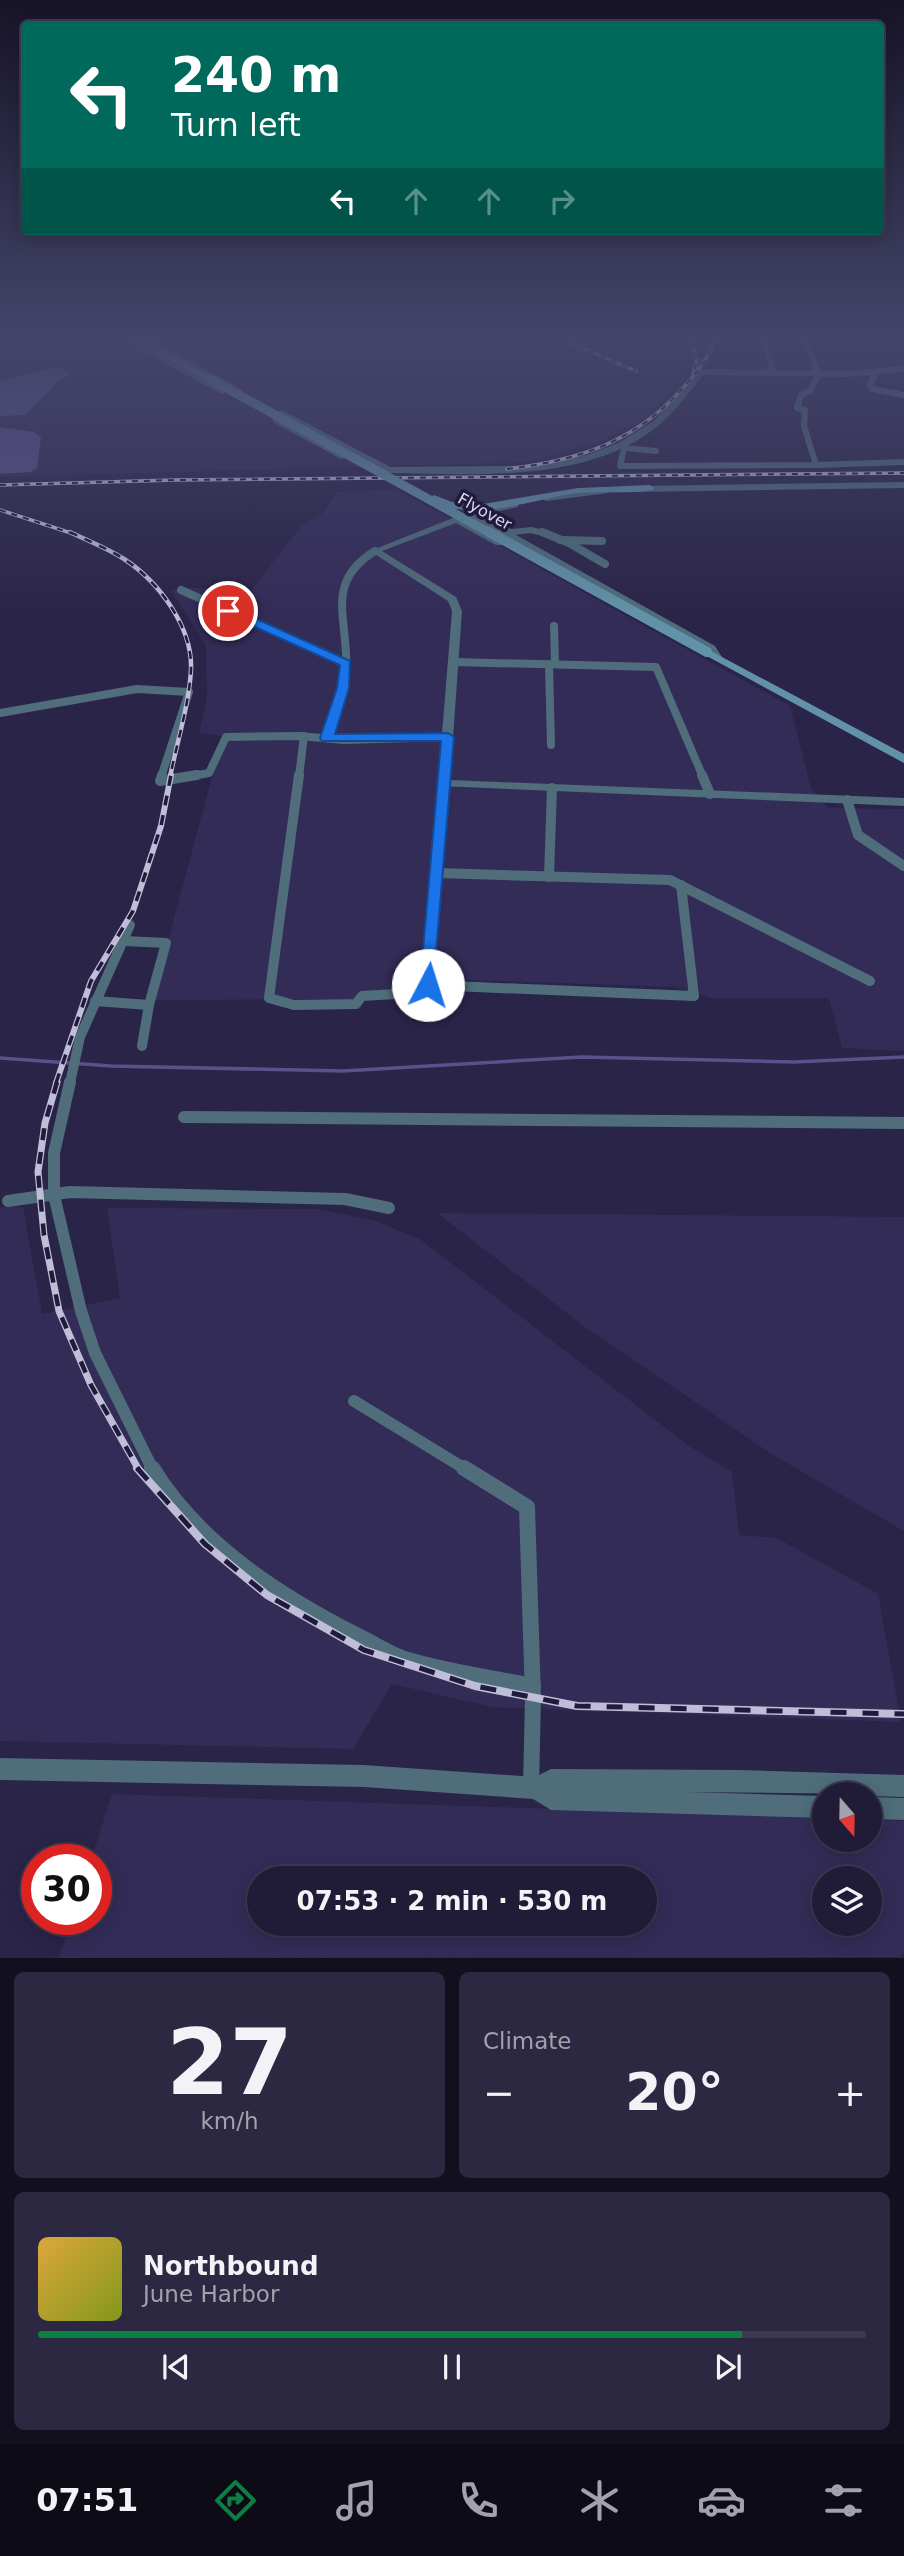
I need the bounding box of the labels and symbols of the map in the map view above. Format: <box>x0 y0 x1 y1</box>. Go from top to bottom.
street label: Flyover <box>454 489 515 534</box>
pin <box>198 581 258 641</box>
position arrow <box>391 948 465 1022</box>
north arrow <box>812 1782 882 1852</box>
speed limit sign: 30 <box>21 1844 112 1935</box>

